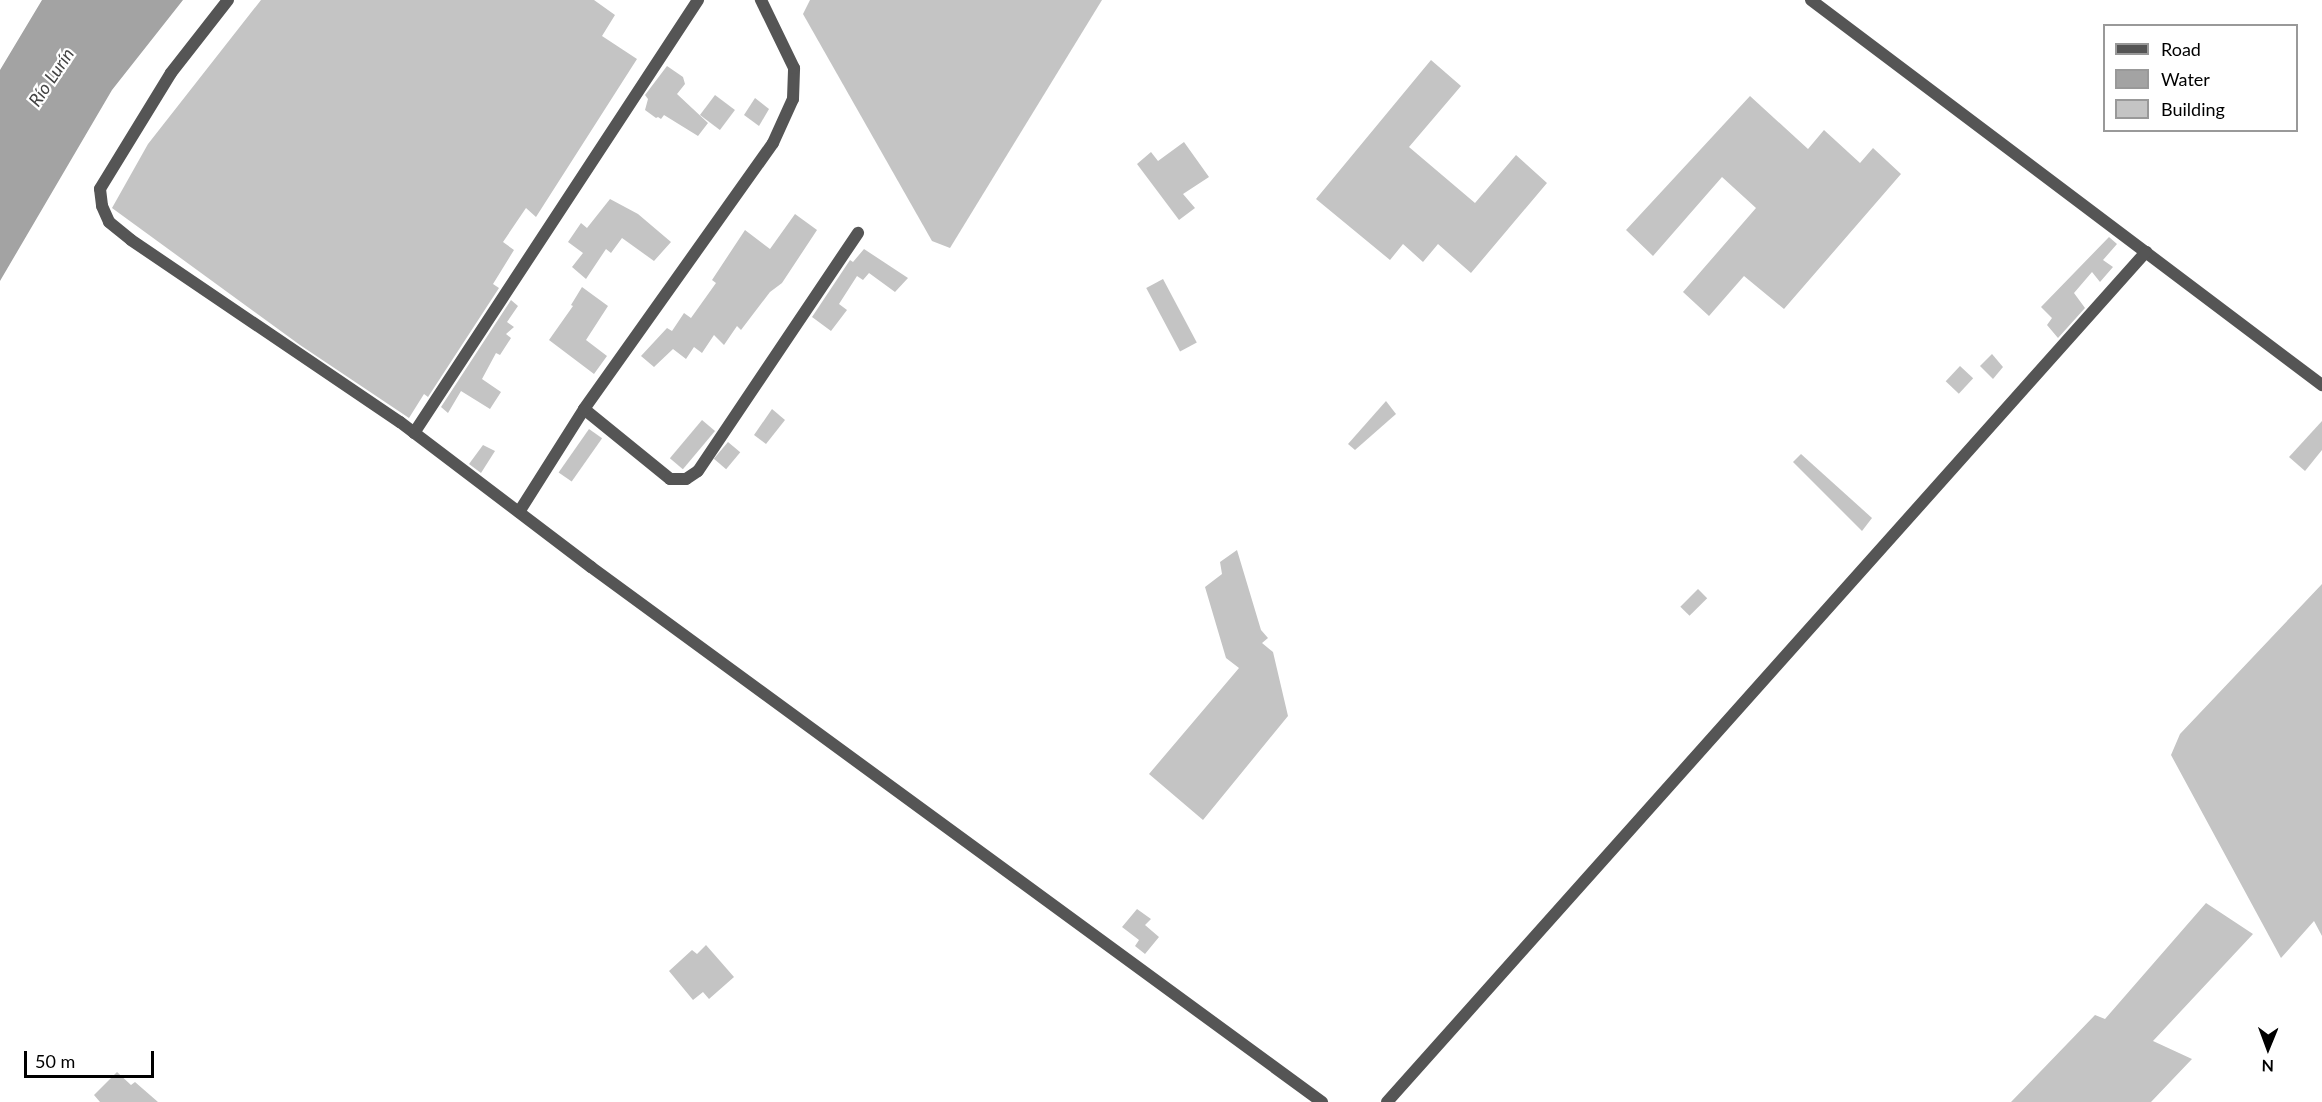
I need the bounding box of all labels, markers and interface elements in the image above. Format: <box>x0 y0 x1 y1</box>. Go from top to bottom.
legend <box>2103 24 2298 132</box>
text: Road <box>2161 38 2201 60</box>
water label: Río Lurín <box>24 44 78 110</box>
text: Water <box>2161 68 2210 90</box>
text: Building <box>2161 98 2225 120</box>
north arrow <box>2238 1018 2298 1078</box>
scale bar <box>27 1039 158 1077</box>
text: 50 m <box>35 1050 75 1072</box>
text: N <box>2261 1057 2274 1076</box>

